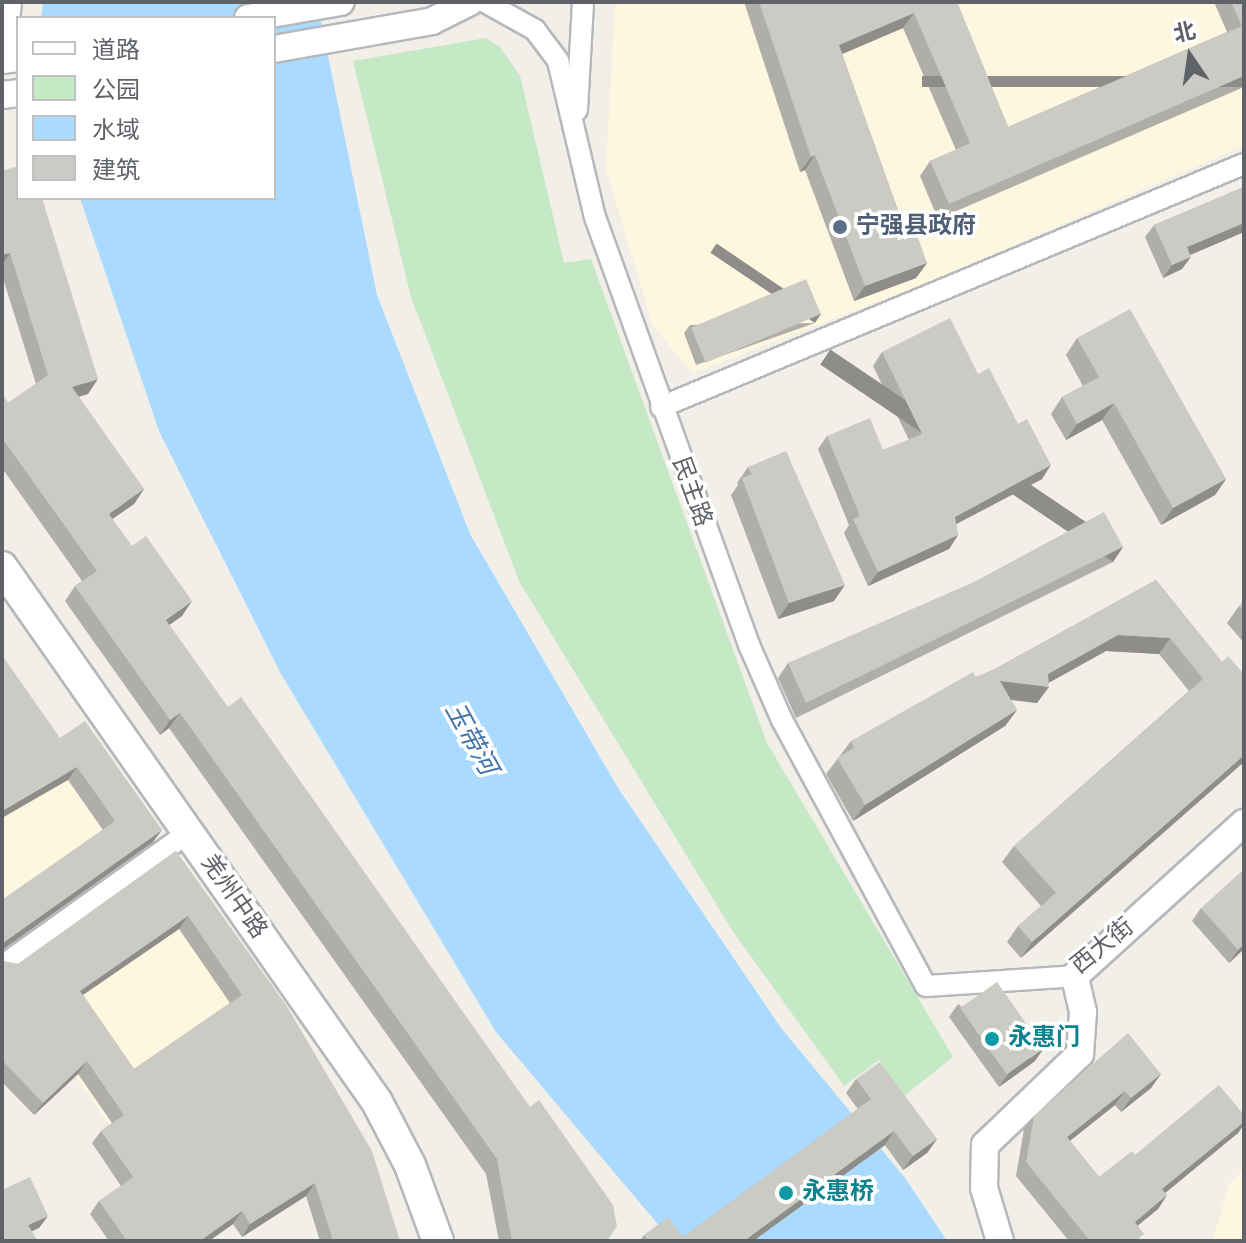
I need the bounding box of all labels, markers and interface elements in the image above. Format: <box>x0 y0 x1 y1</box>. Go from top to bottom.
legend <box>16 16 276 200</box>
north arrow <box>1150 16 1230 96</box>
text: 北 <box>1171 19 1198 46</box>
text: 道路 <box>92 39 140 63</box>
text: 公园 <box>92 79 140 103</box>
text: 水域 <box>92 119 140 143</box>
text: 建筑 <box>92 159 140 183</box>
place label: 宁强县政府 <box>856 213 976 241</box>
marker: 宁强县政府 <box>831 218 849 236</box>
street label: 民主路 <box>665 453 717 531</box>
water label: 玉带河 <box>437 697 503 781</box>
street label: 羌州中路 <box>194 849 272 945</box>
street label: 西大街 <box>1066 913 1140 981</box>
place label: 永惠门 <box>1008 1025 1080 1053</box>
marker: 永惠门 <box>983 1030 1001 1048</box>
place label: 永惠桥 <box>802 1179 874 1207</box>
marker: 永惠桥 <box>777 1184 795 1202</box>

